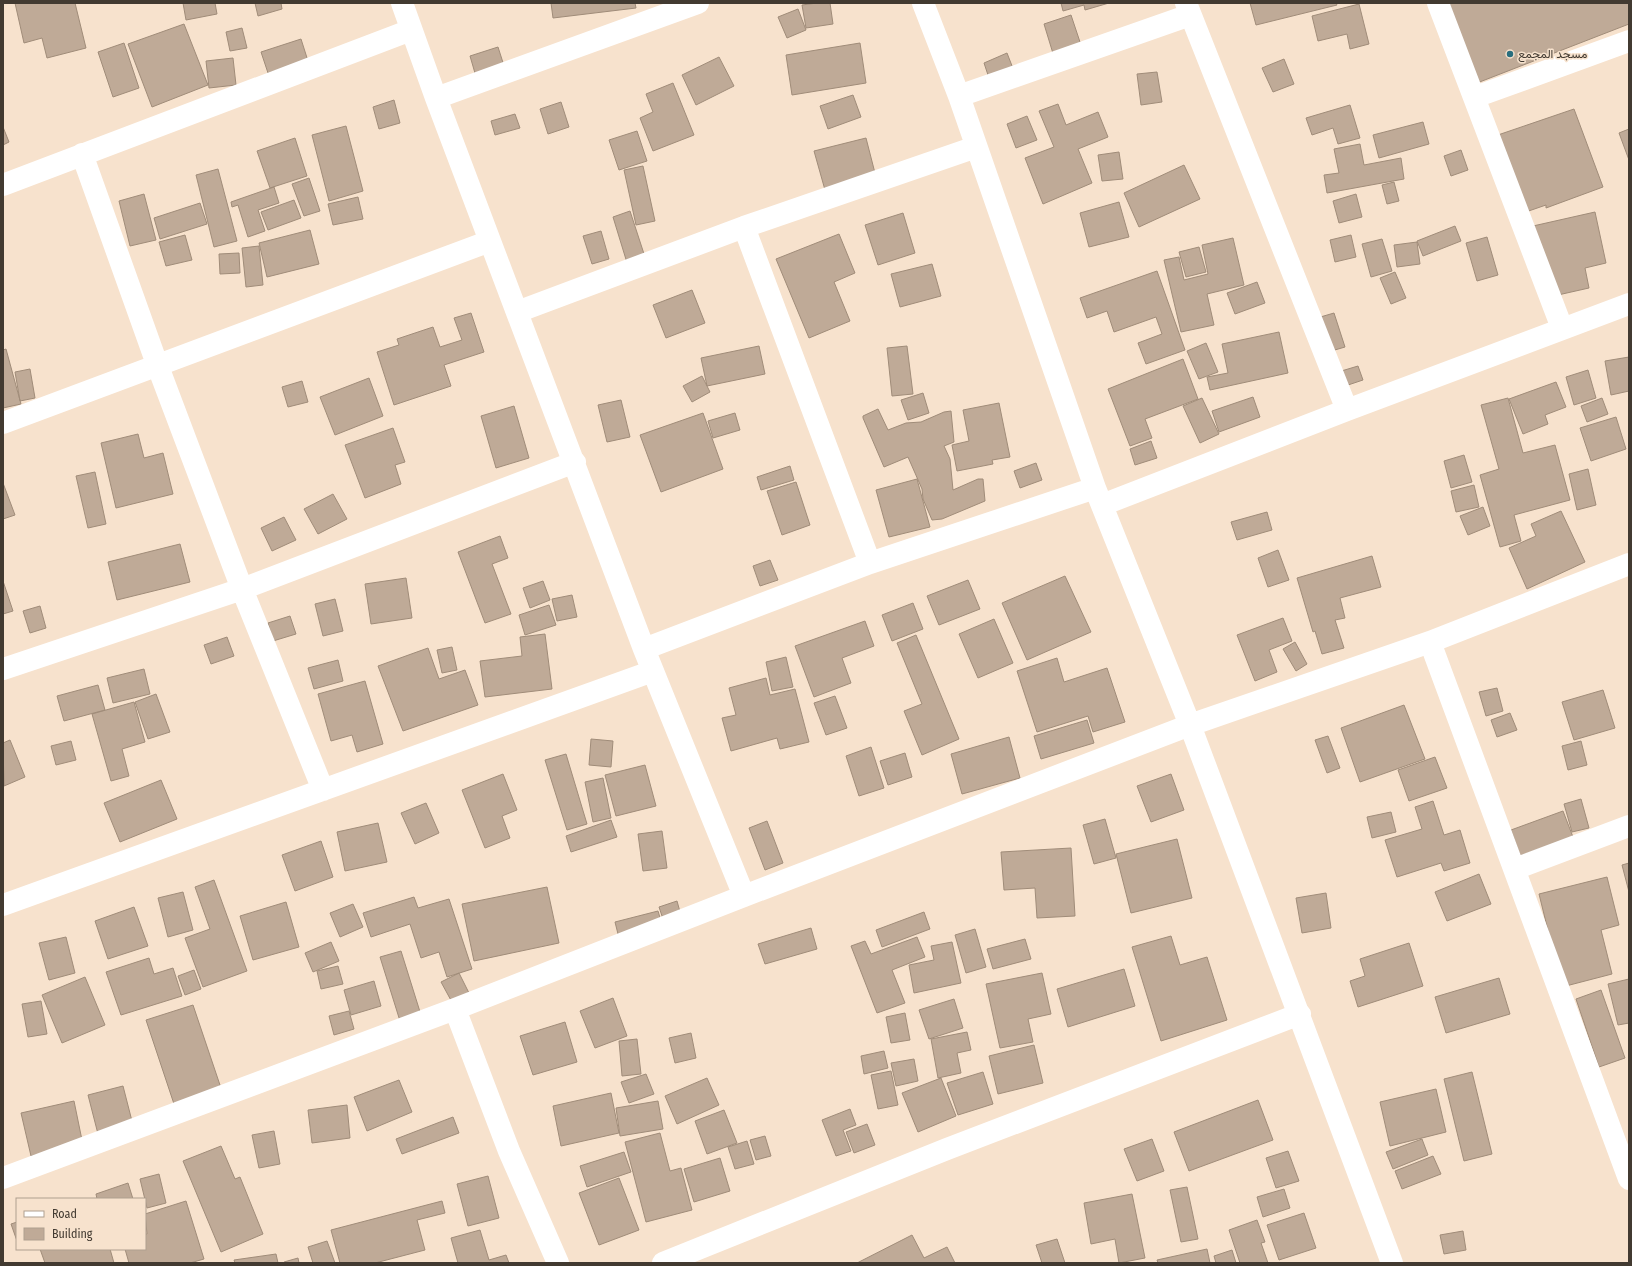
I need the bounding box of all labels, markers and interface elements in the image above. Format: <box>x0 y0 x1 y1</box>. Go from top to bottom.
place label: مسجد المجمع <box>1518 47 1587 63</box>
marker: مسجد المجمع <box>1505 49 1515 59</box>
legend <box>16 1198 146 1250</box>
text: Road <box>52 1207 77 1221</box>
text: Building <box>52 1227 93 1241</box>

